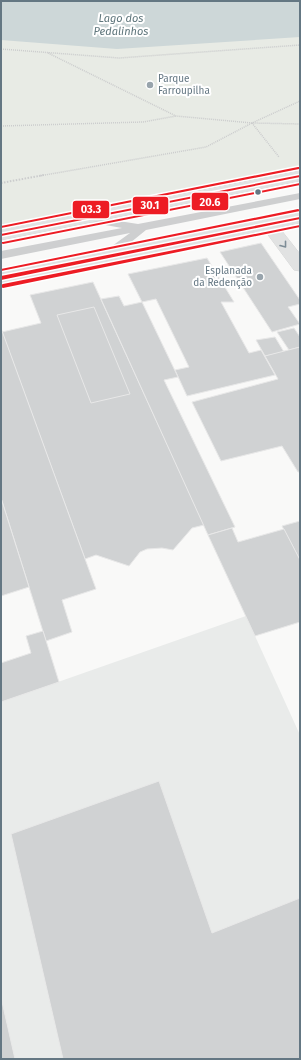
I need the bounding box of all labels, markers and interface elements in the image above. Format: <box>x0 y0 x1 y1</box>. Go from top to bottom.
water label: Lago dos Pedalinhos <box>94 12 148 38</box>
place label: Parque Farroupilha <box>158 73 210 97</box>
marker: Parque Farroupilha <box>145 80 155 90</box>
unlabelled marker <box>253 187 263 197</box>
line badge: 20.6 <box>191 192 229 211</box>
line badge: 30.1 <box>132 196 169 215</box>
text: 20.6 <box>200 196 220 209</box>
text: 30.1 <box>140 199 159 212</box>
line badge: 03.3 <box>72 200 110 219</box>
text: 03.3 <box>81 203 102 216</box>
one-way arrow <box>279 241 286 248</box>
place label: Esplanada da Redenção <box>193 265 252 289</box>
marker: Esplanada da Redenção <box>255 272 265 282</box>

